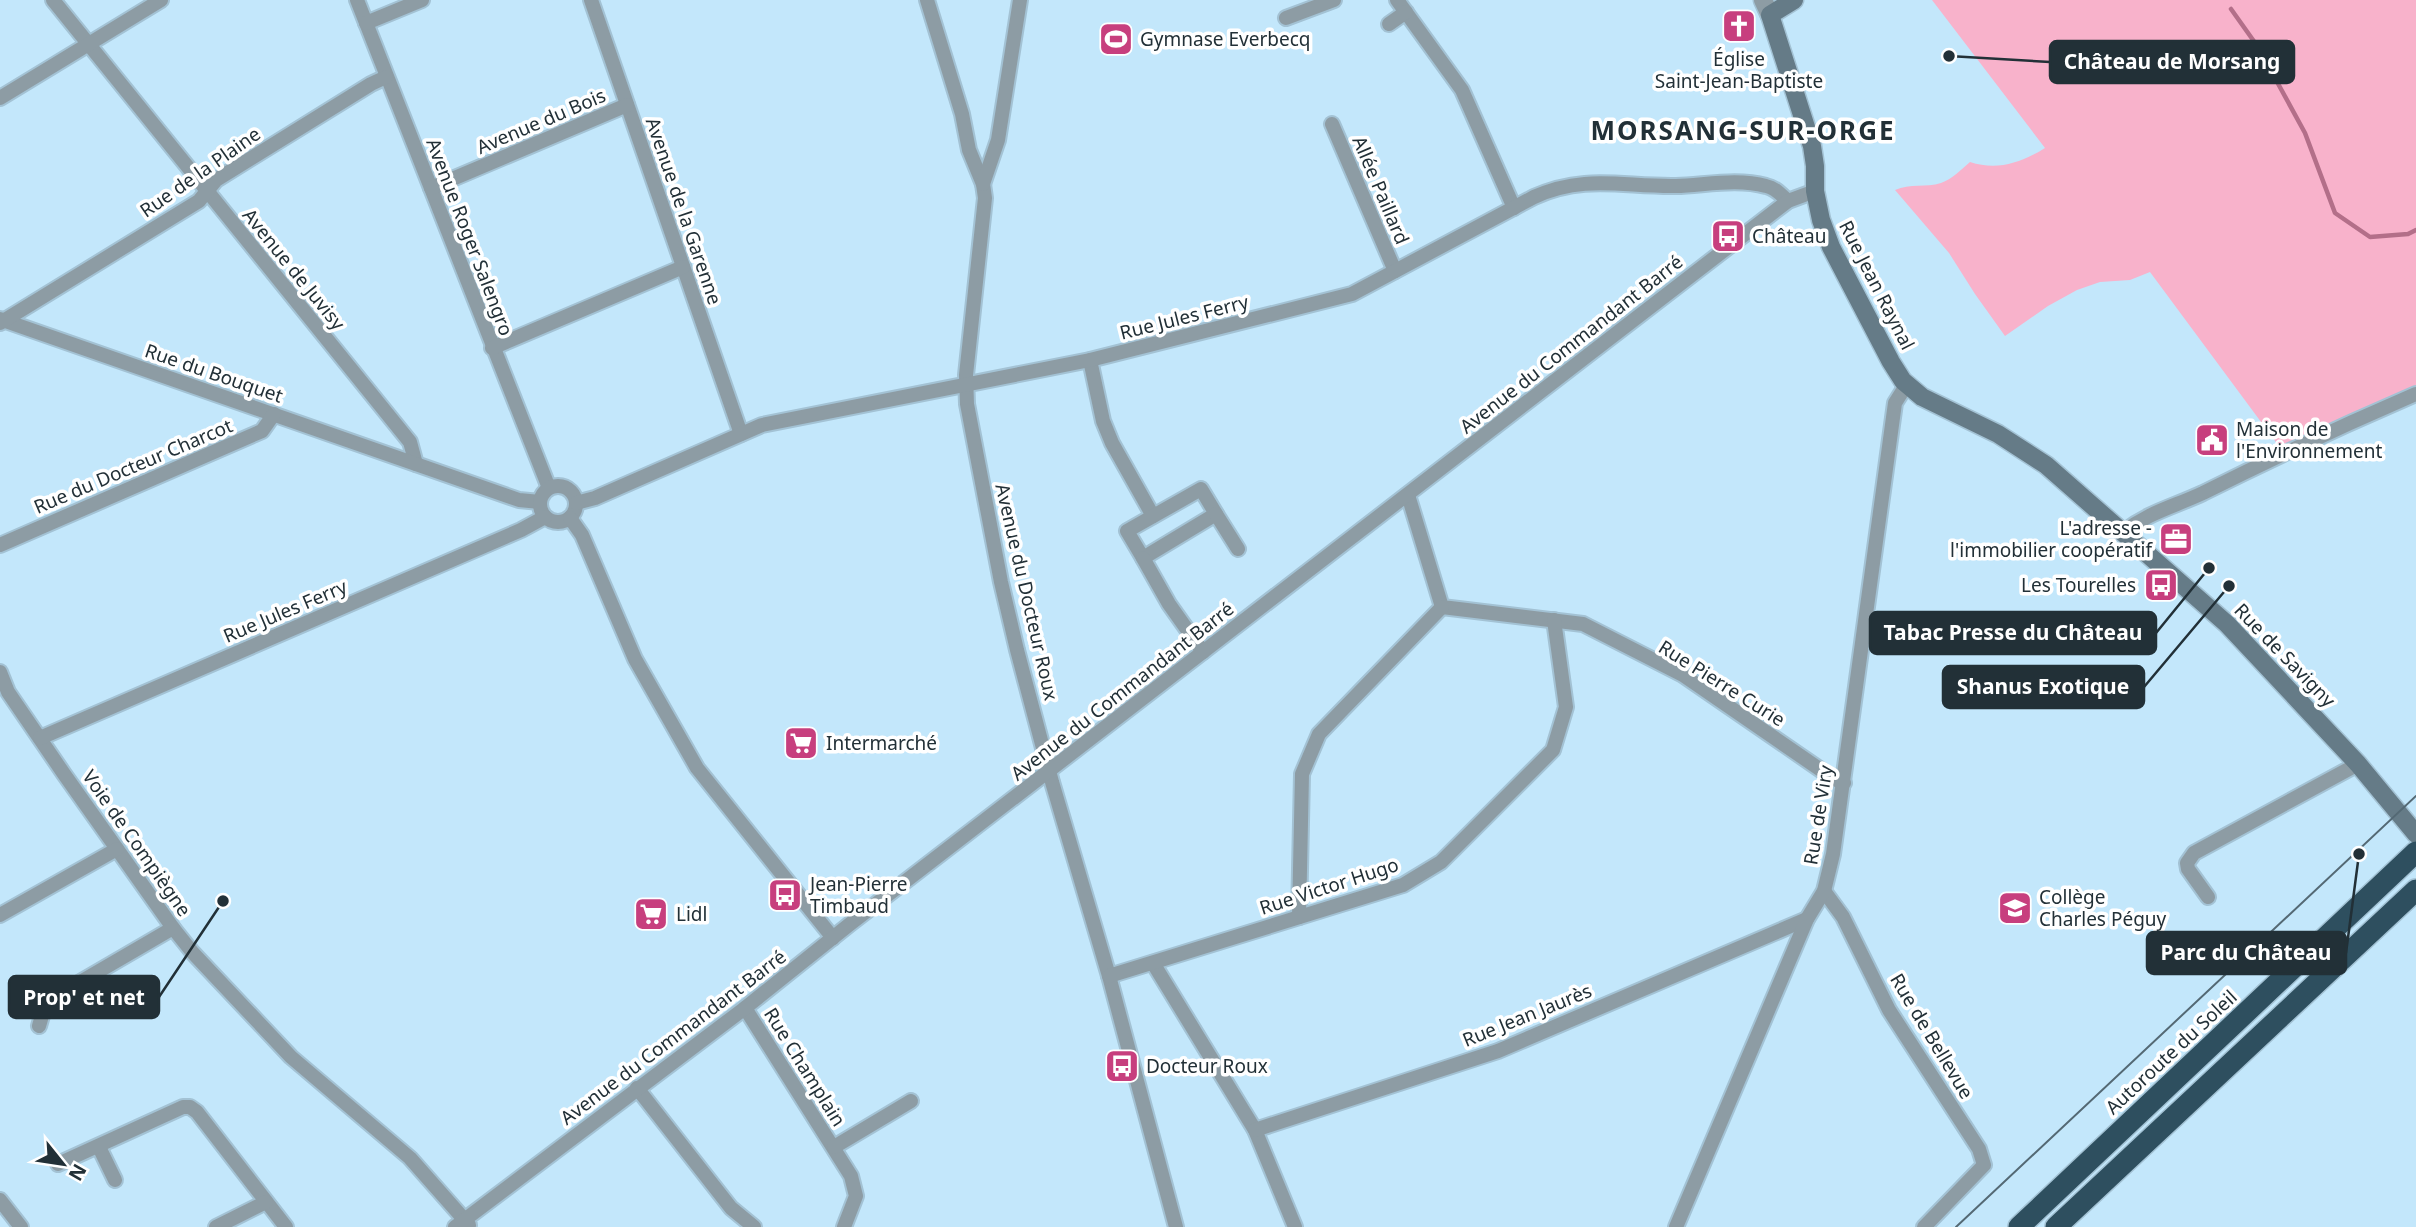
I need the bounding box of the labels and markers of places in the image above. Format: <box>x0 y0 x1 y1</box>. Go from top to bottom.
church icon: Église Saint-Jean-Baptiste <box>1720 7 1758 45</box>
sports icon: Gymnase Everbecq <box>1097 20 1135 58</box>
place label: Gymnase Everbecq <box>1140 26 1310 52</box>
callout: Château de Morsang <box>2050 41 2294 83</box>
place label: Église Saint-Jean-Baptiste <box>1655 46 1823 94</box>
bus stop icon: Château <box>1709 217 1747 255</box>
place label: Château <box>1752 223 1826 249</box>
place label: Maison de l'Environnement <box>2236 416 2382 464</box>
public building icon: Maison de l'Environnement <box>2193 421 2231 459</box>
place label: L'adresse - l'immobilier coopératif <box>1950 515 2153 563</box>
office icon: L'adresse - l'immobilier coopératif <box>2157 520 2195 558</box>
bus stop icon: Les Tourelles <box>2142 566 2180 604</box>
place label: Les Tourelles <box>2021 572 2136 598</box>
callout: Tabac Presse du Château <box>1870 612 2156 654</box>
callout: Shanus Exotique <box>1943 666 2144 708</box>
supermarket icon: Intermarché <box>782 724 820 762</box>
place label: Intermarché <box>826 730 937 756</box>
place label: Jean-Pierre Timbaud <box>808 871 908 919</box>
bus stop icon: Jean-Pierre Timbaud <box>766 876 804 914</box>
place label: Collège Charles Péguy <box>2039 884 2167 932</box>
school or university icon: Collège Charles Péguy <box>1996 889 2034 927</box>
supermarket icon: Lidl <box>632 895 670 933</box>
place label: Lidl <box>676 901 707 927</box>
callout: Parc du Château <box>2147 932 2346 974</box>
callout: Prop' et net <box>9 976 159 1018</box>
bus stop icon: Docteur Roux <box>1103 1047 1141 1085</box>
place label: Docteur Roux <box>1146 1053 1268 1079</box>

